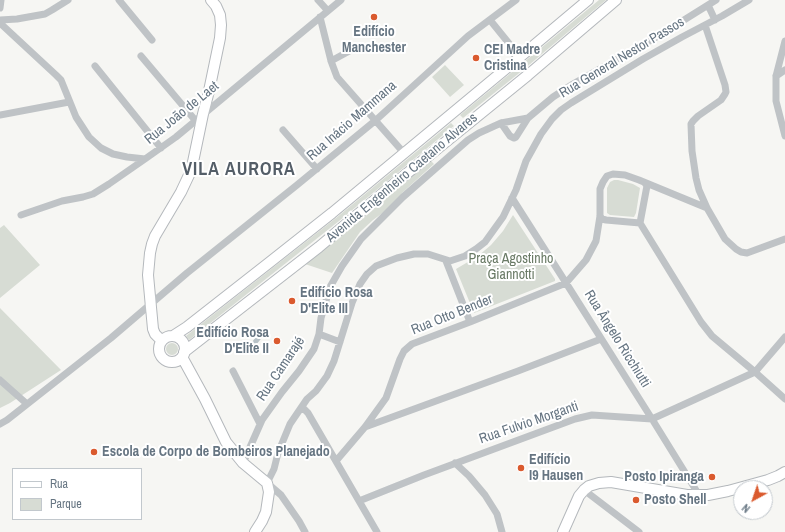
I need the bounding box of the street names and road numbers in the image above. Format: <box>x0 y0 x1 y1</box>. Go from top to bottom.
street label: Rua General Nestor Passos <box>556 14 688 102</box>
street label: Rua João de Laet <box>141 78 223 148</box>
street label: Rua Inácio Mammana <box>304 78 400 164</box>
street label: Avenida Engenheiro Caetano Alvares <box>323 110 481 246</box>
street label: Rua Ângelo Ricchiutti <box>580 287 654 391</box>
street label: Rua Otto Bender <box>409 291 495 339</box>
street label: Rua Camarajé <box>253 334 309 404</box>
street label: Rua Fulvio Morganti <box>477 398 581 448</box>

